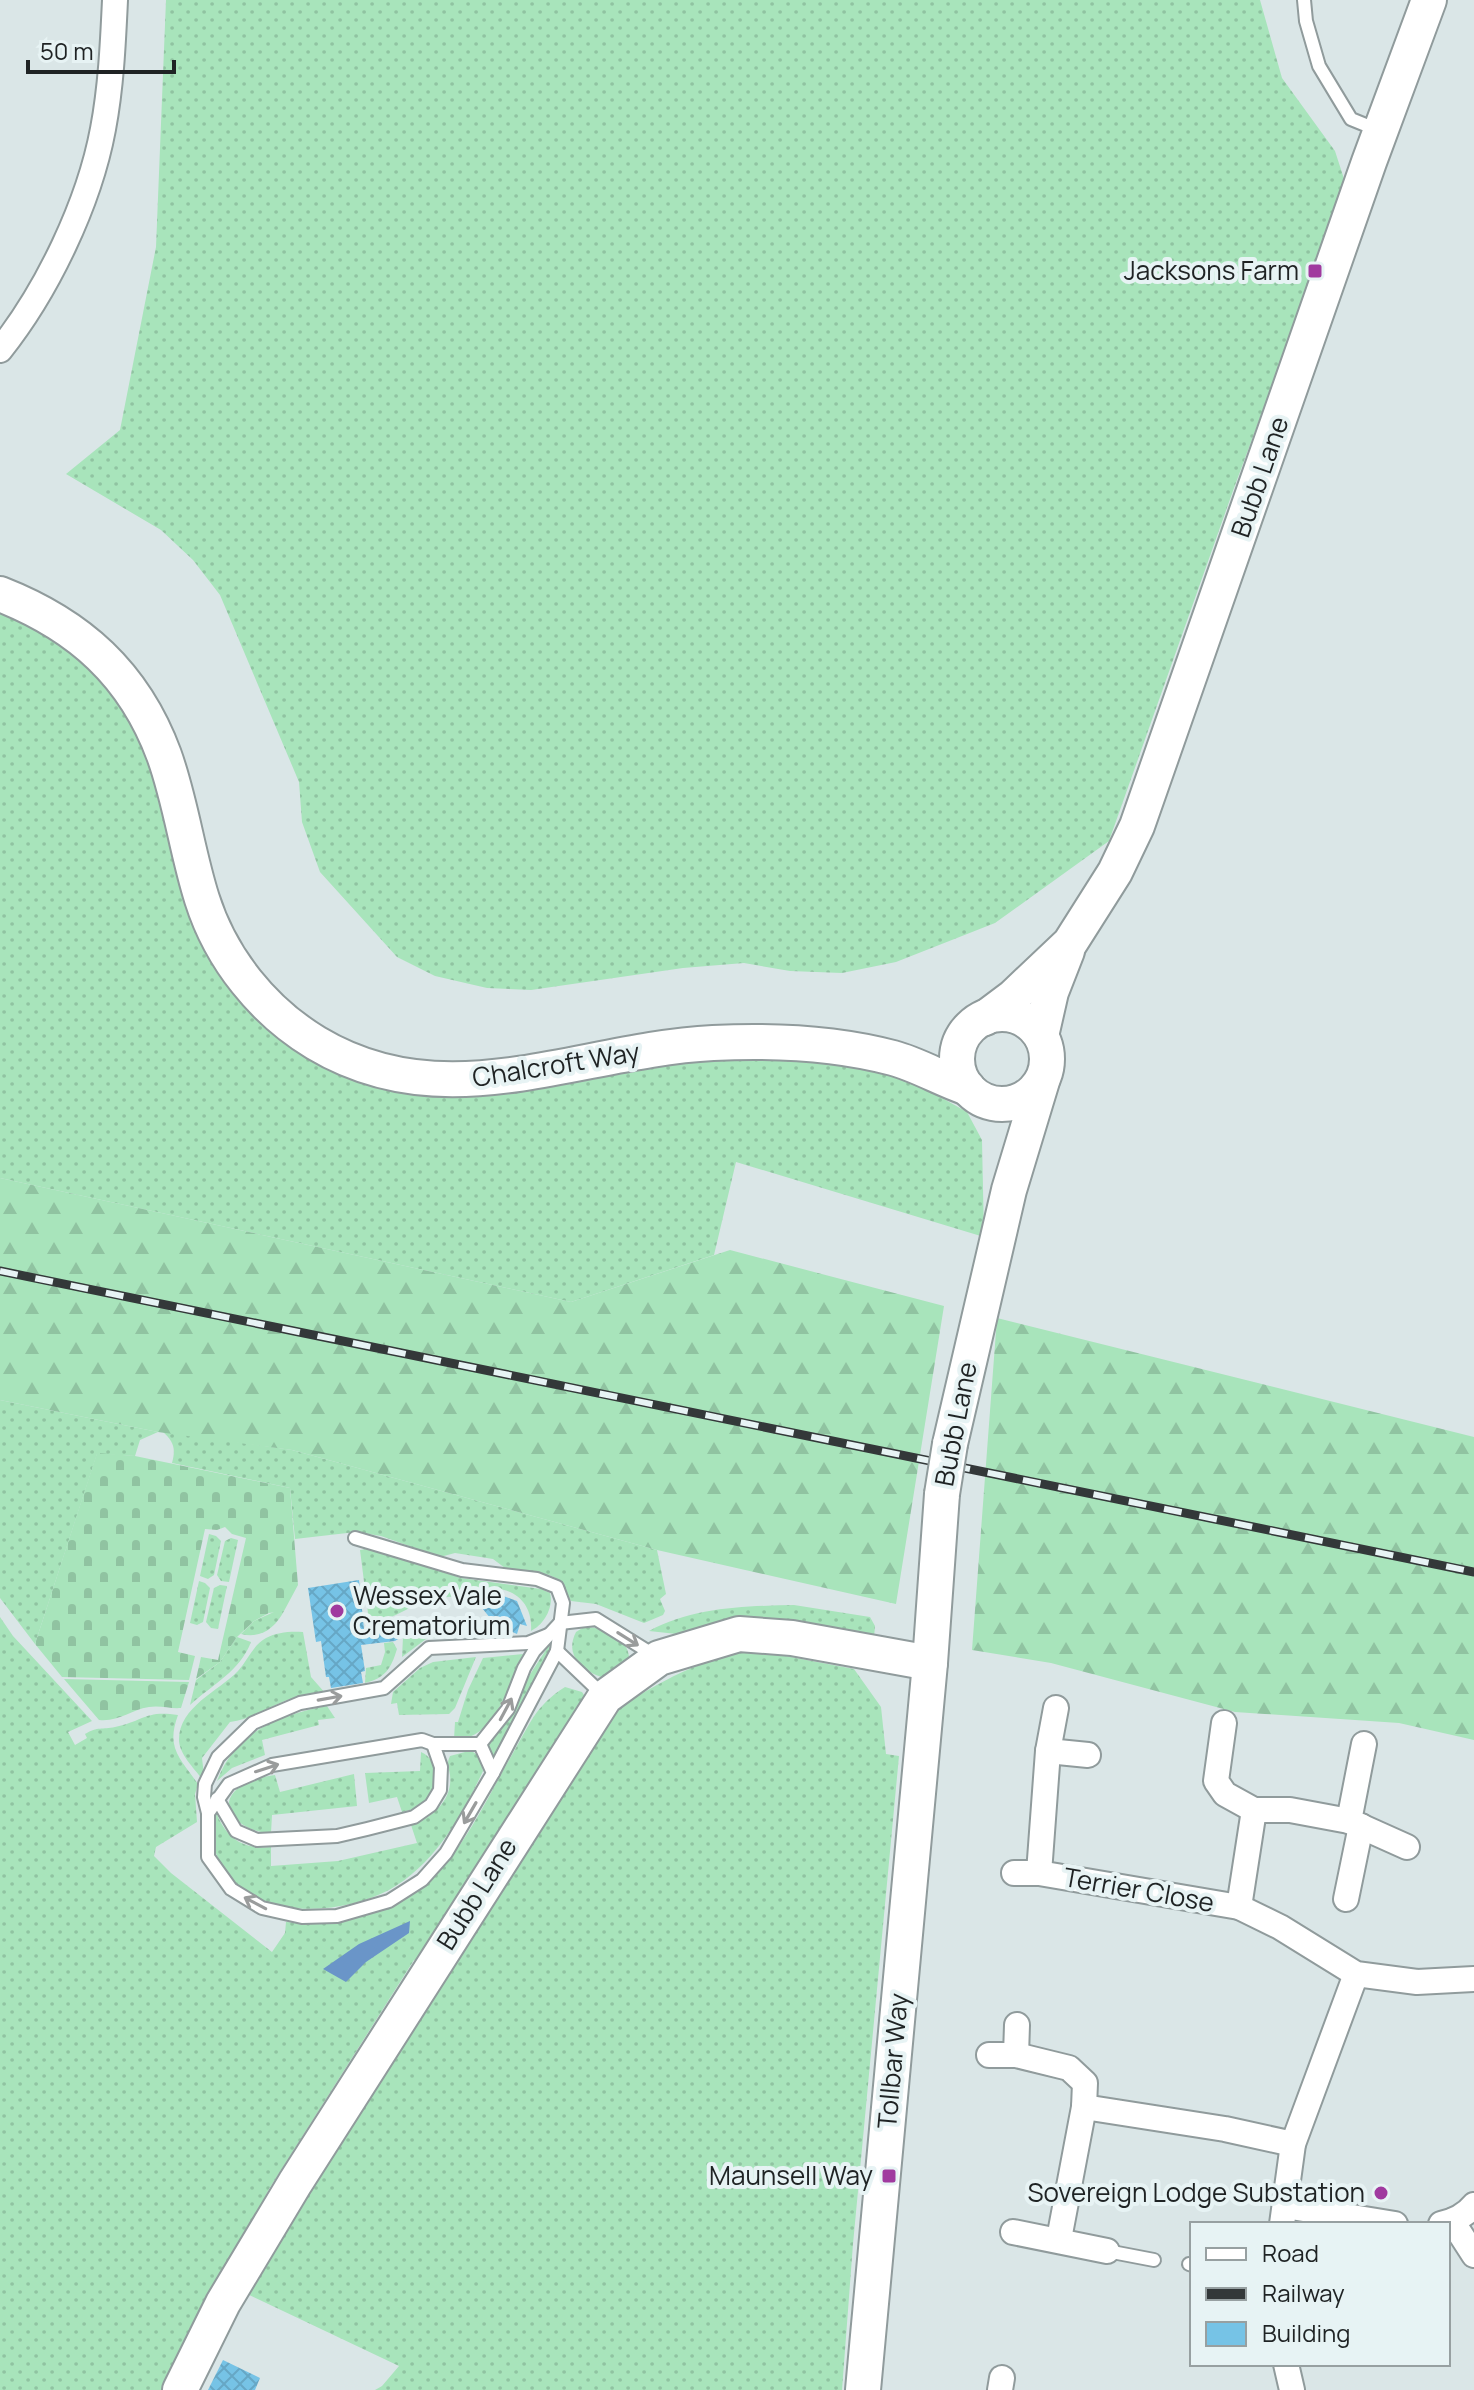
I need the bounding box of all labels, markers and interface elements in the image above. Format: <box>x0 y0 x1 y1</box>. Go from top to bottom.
scale bar <box>28 24 174 74</box>
text: 50 m <box>40 34 94 67</box>
place label: Jacksons Farm <box>1124 252 1299 288</box>
marker: Jacksons Farm <box>1306 262 1324 280</box>
street label: Bubb Lane <box>1222 411 1297 542</box>
street label: Chalcroft Way <box>470 1033 642 1095</box>
street label: Bubb Lane <box>925 1359 985 1489</box>
place label: Wessex Vale Crematorium <box>353 1577 510 1643</box>
marker: Wessex Vale Crematorium <box>328 1602 346 1620</box>
one-way arrow <box>616 1630 638 1647</box>
one-way arrow <box>316 1689 342 1704</box>
one-way arrow <box>498 1698 514 1721</box>
one-way arrow <box>254 1760 280 1775</box>
one-way arrow <box>462 1801 478 1824</box>
street label: Bubb Lane <box>428 1831 525 1956</box>
street label: Terrier Close <box>1061 1858 1217 1920</box>
one-way arrow <box>244 1894 267 1910</box>
street label: Tollbar Way <box>868 1991 916 2130</box>
place label: Maunsell Way <box>709 2157 873 2193</box>
marker: Maunsell Way <box>880 2167 898 2185</box>
place label: Sovereign Lodge Substation <box>1027 2174 1365 2210</box>
marker: Sovereign Lodge Substation <box>1372 2184 1390 2202</box>
legend <box>1190 2222 1450 2366</box>
text: Road <box>1262 2236 1319 2269</box>
text: Railway <box>1262 2276 1345 2309</box>
text: Building <box>1262 2316 1350 2349</box>

